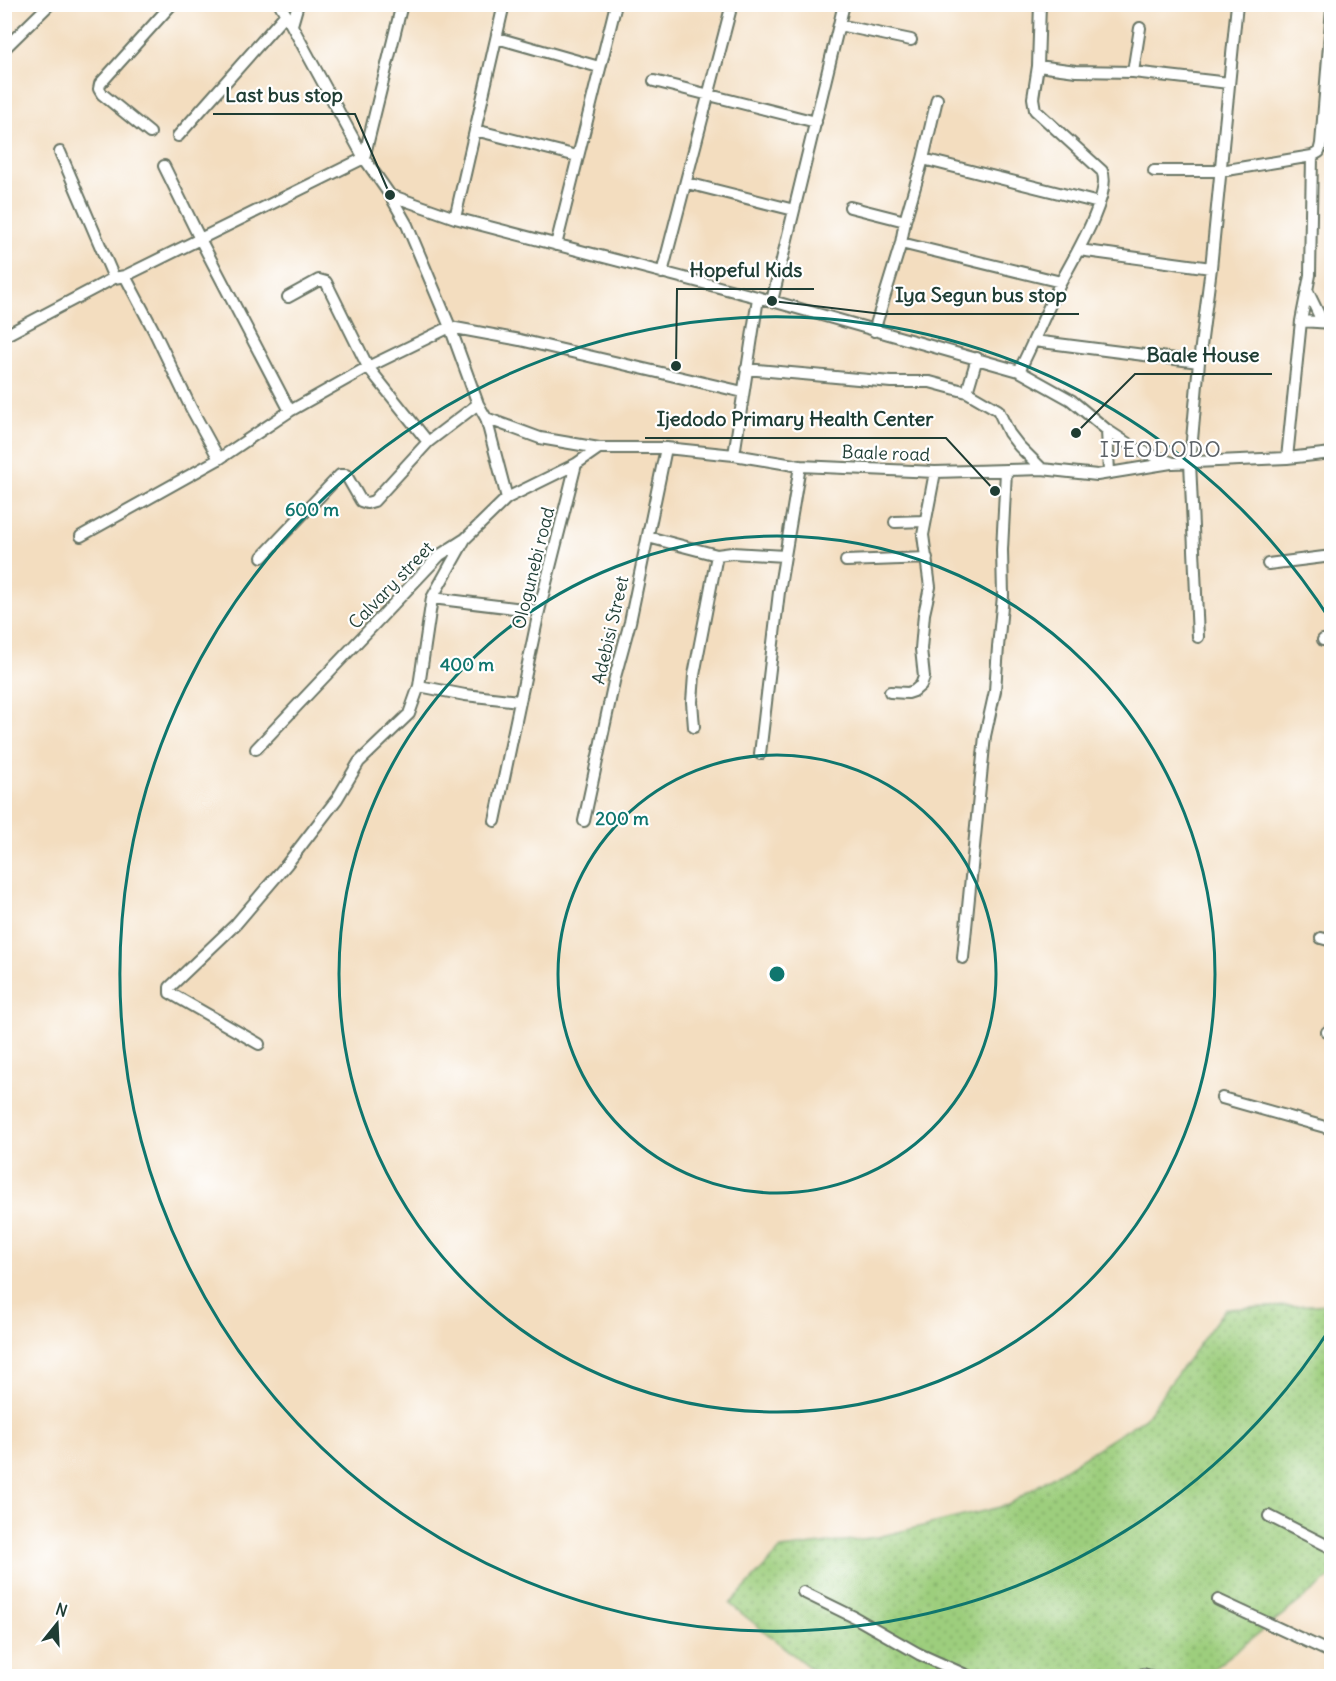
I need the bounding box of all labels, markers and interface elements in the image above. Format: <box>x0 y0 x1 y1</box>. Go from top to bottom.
callout: Last bus stop <box>213 76 355 114</box>
text: Last bus stop <box>225 82 343 107</box>
callout: Hopeful Kids <box>677 251 814 289</box>
text: Hopeful Kids <box>690 257 802 282</box>
callout: Iya Segun bus stop <box>883 276 1079 314</box>
text: Iya Segun bus stop <box>895 282 1067 307</box>
callout: Baale House <box>1135 336 1272 374</box>
text: Baale House <box>1146 342 1260 367</box>
callout: Ijedodo Primary Health Center <box>645 400 946 438</box>
text: Ijedodo Primary Health Center <box>657 406 934 431</box>
district label: IJEODODO <box>1100 436 1222 463</box>
street label: Baale road <box>841 440 931 466</box>
text: 600 m <box>285 498 339 521</box>
street label: Ologunebi road <box>507 504 559 631</box>
street label: Calvary street <box>343 536 439 634</box>
street label: Adebisi Street <box>586 574 634 686</box>
text: 400 m <box>440 653 494 676</box>
text: 200 m <box>595 807 649 830</box>
centre of rings <box>767 964 787 984</box>
north arrow <box>27 1594 87 1654</box>
text: N <box>53 1599 70 1621</box>

